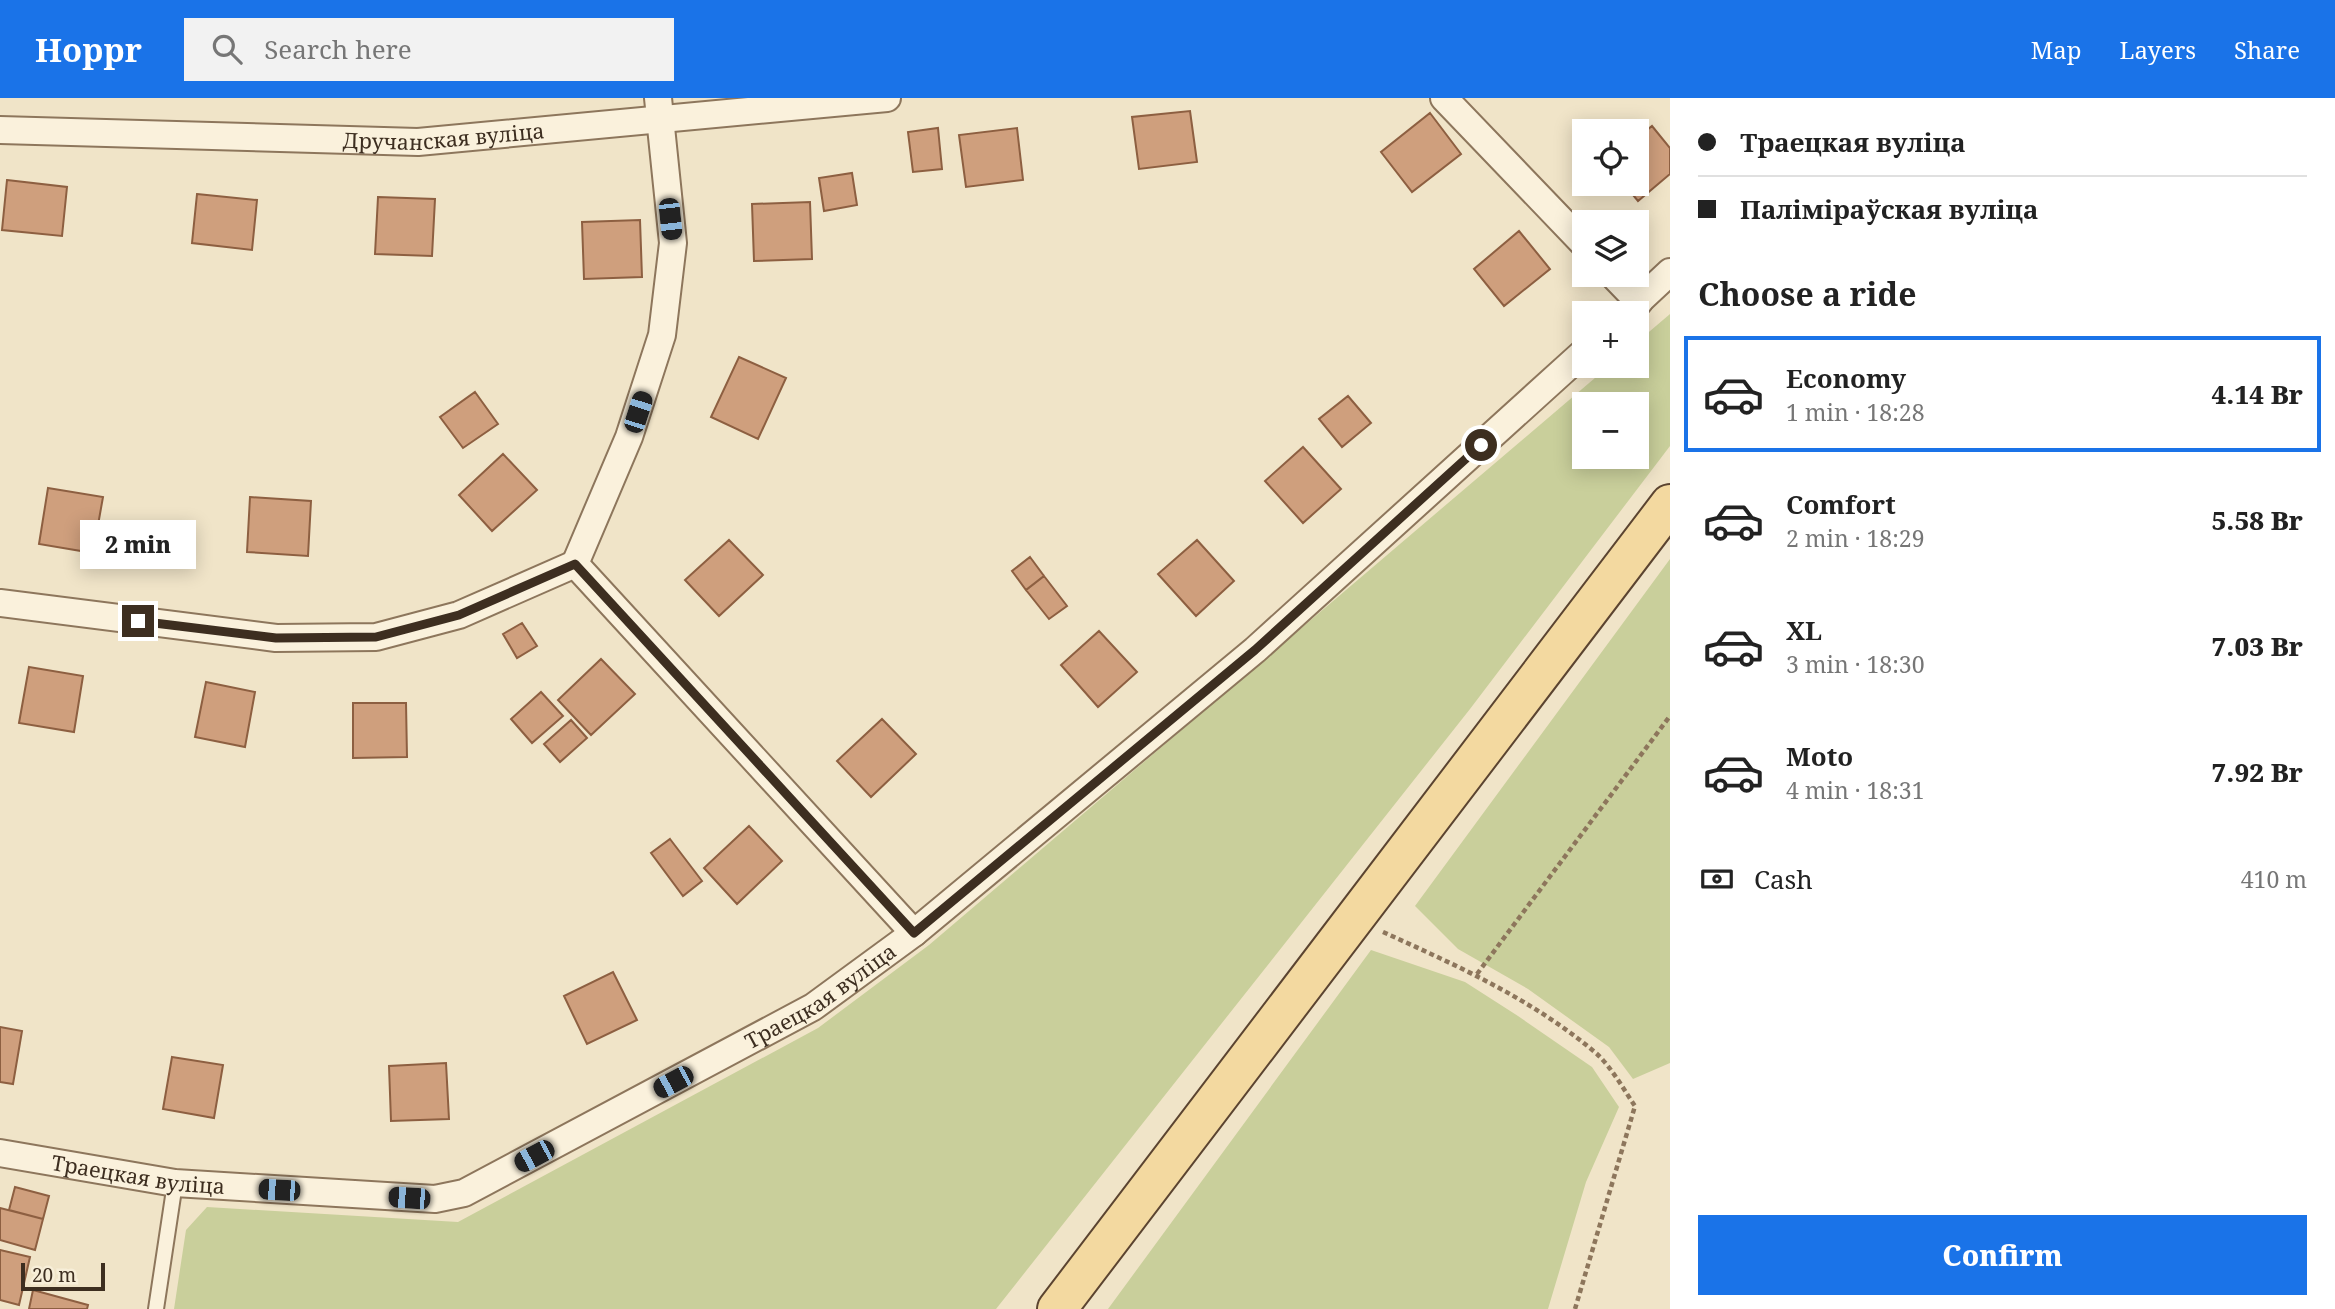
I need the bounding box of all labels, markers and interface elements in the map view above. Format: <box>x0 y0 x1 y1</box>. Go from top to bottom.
search box <box>184 18 674 81</box>
text: Hoppr <box>35 27 142 72</box>
icon: search <box>208 30 246 68</box>
text: Search here <box>264 31 412 67</box>
text: Map <box>2031 33 2082 66</box>
text: Layers <box>2120 33 2196 66</box>
text: Share <box>2234 33 2300 66</box>
street label: Дручанская вуліца <box>342 116 546 156</box>
map controls <box>1572 119 1649 469</box>
button: locate <box>1572 119 1649 196</box>
text: Траецкая вуліца <box>1740 124 1966 160</box>
text: Паліміраўская вуліца <box>1740 191 2038 227</box>
car <box>658 197 683 241</box>
button: layers <box>1572 210 1649 287</box>
text: Choose a ride <box>1698 272 1917 315</box>
button: + <box>1572 301 1649 378</box>
text: Economy <box>1786 360 1906 396</box>
icon: car <box>1702 363 1765 426</box>
text: 4.14 Br <box>2212 376 2303 412</box>
car <box>622 389 655 435</box>
button: − <box>1572 392 1649 469</box>
text: 1 min · 18:28 <box>1786 396 1924 428</box>
route start <box>1465 429 1497 461</box>
text: Comfort <box>1786 486 1896 522</box>
icon: car <box>1702 489 1765 552</box>
text: 5.58 Br <box>2212 502 2303 538</box>
callout: 2 min <box>80 519 196 568</box>
text: 2 min · 18:29 <box>1786 522 1924 554</box>
text: 2 min <box>105 528 171 560</box>
route end <box>122 605 154 637</box>
text: XL <box>1786 612 1822 648</box>
icon: car <box>1702 615 1765 678</box>
text: 7.03 Br <box>2212 628 2303 664</box>
text: 3 min · 18:30 <box>1786 648 1924 680</box>
text: Moto <box>1786 738 1853 774</box>
icon: car <box>1702 741 1765 804</box>
text: 7.92 Br <box>2212 754 2303 790</box>
text: 4 min · 18:31 <box>1786 774 1924 806</box>
icon: cash <box>1698 860 1736 898</box>
text: Cash <box>1754 861 1813 897</box>
text: 410 m <box>2241 863 2307 895</box>
street label: Траецкая вуліца <box>740 937 901 1055</box>
car <box>650 1063 697 1101</box>
car <box>511 1137 558 1175</box>
street label: Траецкая вуліца <box>49 1148 226 1200</box>
car <box>258 1178 301 1202</box>
car <box>388 1186 431 1210</box>
button: Confirm <box>1698 1215 2307 1295</box>
scale bar <box>21 1260 105 1292</box>
text: 20 m <box>32 1262 76 1288</box>

